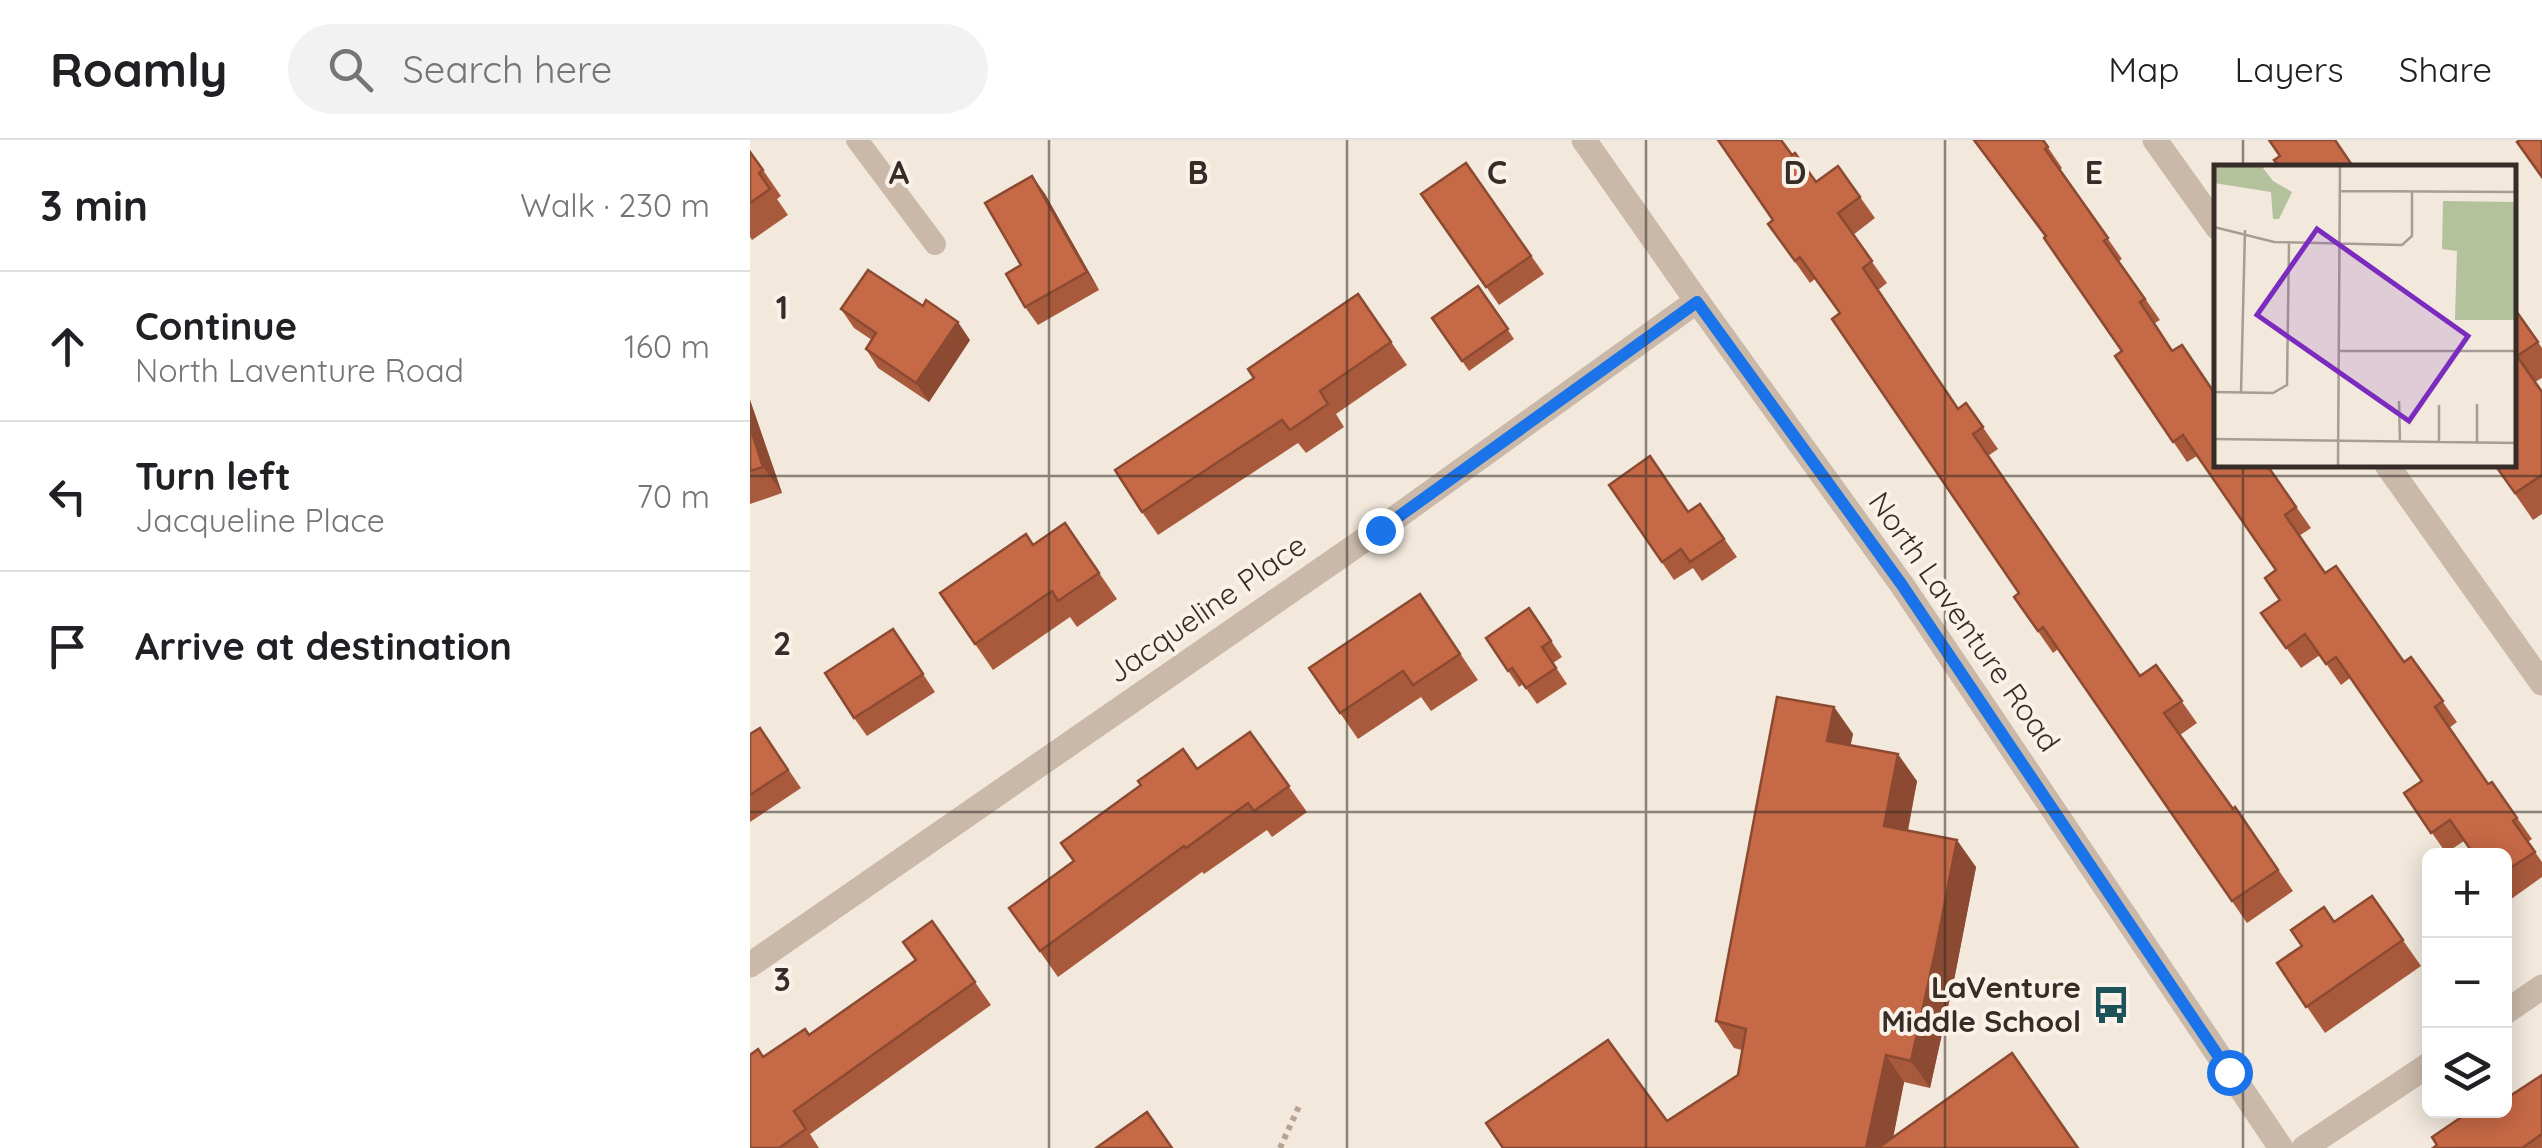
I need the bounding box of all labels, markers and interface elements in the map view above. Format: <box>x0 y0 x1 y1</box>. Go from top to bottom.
search box <box>288 24 988 114</box>
text: Roamly <box>50 39 228 99</box>
icon: search <box>323 42 378 97</box>
text: Search here <box>403 45 612 93</box>
text: Map <box>2108 47 2180 91</box>
text: Layers <box>2235 47 2344 91</box>
text: Share <box>2399 47 2492 91</box>
text: A <box>889 152 910 192</box>
text: B <box>1188 152 1208 192</box>
text: C <box>1487 152 1507 192</box>
text: D <box>1784 152 1806 192</box>
text: E <box>2085 152 2103 192</box>
inset map <box>2214 165 2517 468</box>
text: 3 min <box>40 179 148 232</box>
text: Walk · 230 m <box>520 185 710 225</box>
text: 1 <box>776 287 788 327</box>
text: Continue <box>135 302 297 350</box>
icon: ahead <box>40 319 95 374</box>
text: 160 m <box>624 326 710 366</box>
text: North Laventure Road <box>135 350 464 390</box>
text: Turn left <box>135 452 291 500</box>
icon: left <box>40 469 95 524</box>
text: 70 m <box>637 476 710 516</box>
street label: North Laventure Road <box>1861 484 2069 759</box>
text: Jacqueline Place <box>135 500 385 540</box>
route end <box>1358 508 1404 554</box>
street label: Jacqueline Place <box>1100 525 1313 691</box>
icon: arrive <box>40 619 95 674</box>
text: Arrive at destination <box>135 622 512 670</box>
text: 2 <box>773 623 791 663</box>
map controls <box>2422 848 2512 1118</box>
button: + <box>2422 848 2512 938</box>
button: − <box>2422 938 2512 1028</box>
text: 3 <box>773 959 791 999</box>
place label: LaVenture Middle School <box>1881 968 2081 1040</box>
bus stop icon: LaVenture Middle School <box>2090 984 2132 1026</box>
button: layers <box>2422 1028 2512 1118</box>
route start <box>2207 1050 2253 1096</box>

